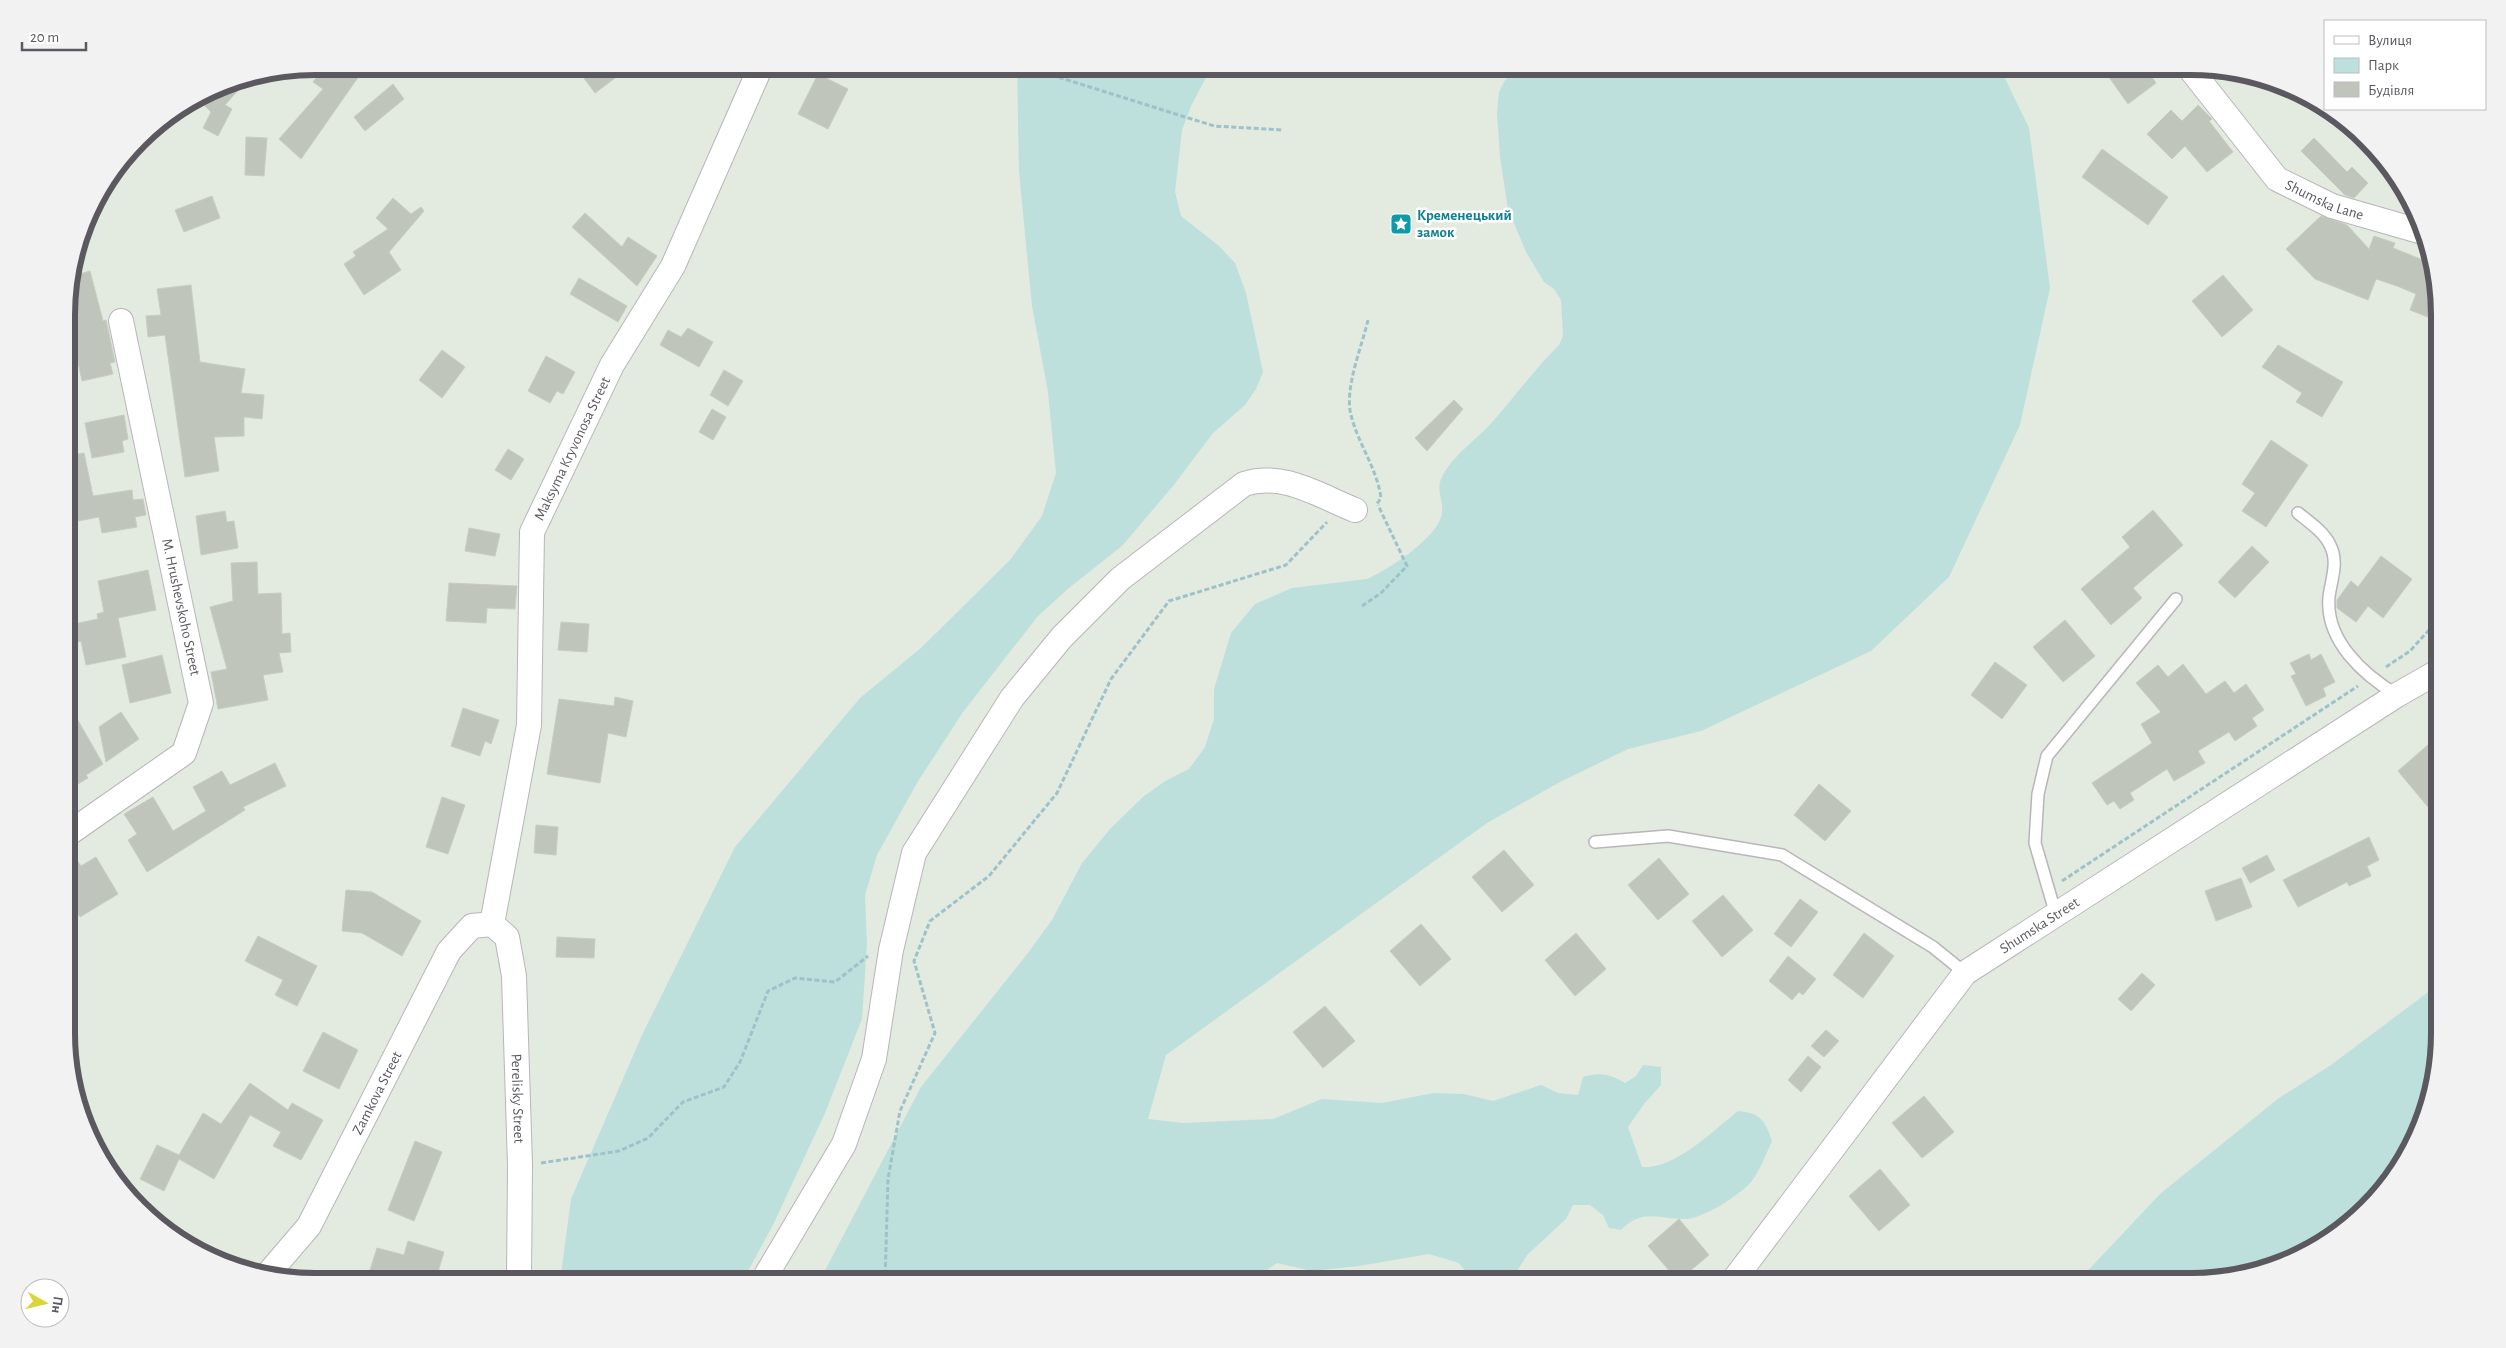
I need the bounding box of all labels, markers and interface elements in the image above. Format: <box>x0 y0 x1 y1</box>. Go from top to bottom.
scale bar <box>22 20 86 52</box>
legend <box>2324 20 2486 110</box>
text: 20 m <box>30 30 59 45</box>
text: Вулиця <box>2368 33 2412 48</box>
text: Парк <box>2368 58 2399 73</box>
text: Будівля <box>2368 83 2414 98</box>
street label: Shumska Lane <box>2283 177 2366 222</box>
place label: Кременецький замок <box>1417 208 1512 240</box>
place icon: Кременецький замок <box>1389 212 1413 236</box>
street label: Maksyma Kryvonosa Street <box>531 374 613 523</box>
street label: M. Hrushevskoho Street <box>159 537 203 677</box>
street label: Shumska Street <box>1997 894 2082 956</box>
street label: Zamkova Street <box>349 1048 404 1137</box>
street label: Perelisky Street <box>509 1053 527 1144</box>
north arrow <box>20 1278 70 1328</box>
text: Пн <box>49 1295 65 1314</box>

